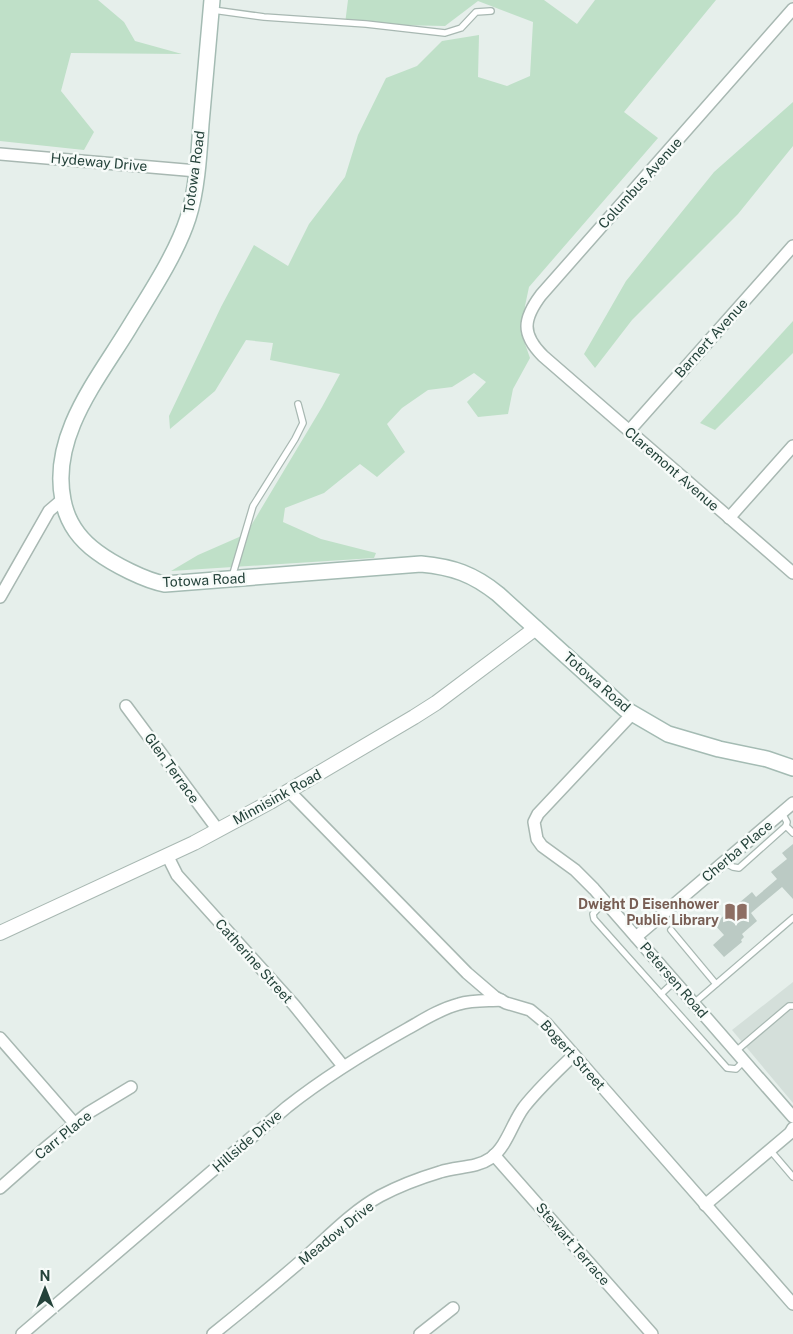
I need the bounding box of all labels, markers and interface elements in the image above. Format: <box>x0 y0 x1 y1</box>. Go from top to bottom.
street label: Totowa Road <box>180 130 208 214</box>
street label: Columbus Avenue <box>595 134 685 232</box>
street label: Hydeway Drive <box>50 150 148 174</box>
street label: Barnert Avenue <box>671 295 751 381</box>
street label: Claremont Avenue <box>622 424 722 514</box>
street label: Totowa Road <box>162 570 246 590</box>
street label: Totowa Road <box>560 649 634 715</box>
street label: Glen Terrace <box>141 730 203 806</box>
street label: Minnisink Road <box>230 766 324 828</box>
street label: Cherba Place <box>699 817 775 885</box>
place label: Dwight D Eisenhower Public Library <box>578 896 719 928</box>
library icon: Dwight D Eisenhower Public Library <box>723 899 749 925</box>
street label: Catherine Street <box>212 916 296 1006</box>
street label: Petersen Road <box>637 939 711 1021</box>
street label: Bogert Street <box>537 1017 609 1093</box>
street label: Carr Place <box>32 1107 94 1163</box>
street label: Hillside Drive <box>209 1107 285 1175</box>
street label: Meadow Drive <box>295 1198 377 1268</box>
street label: Stewart Terrace <box>533 1200 613 1289</box>
north arrow <box>20 1264 70 1314</box>
text: N <box>40 1268 50 1284</box>

